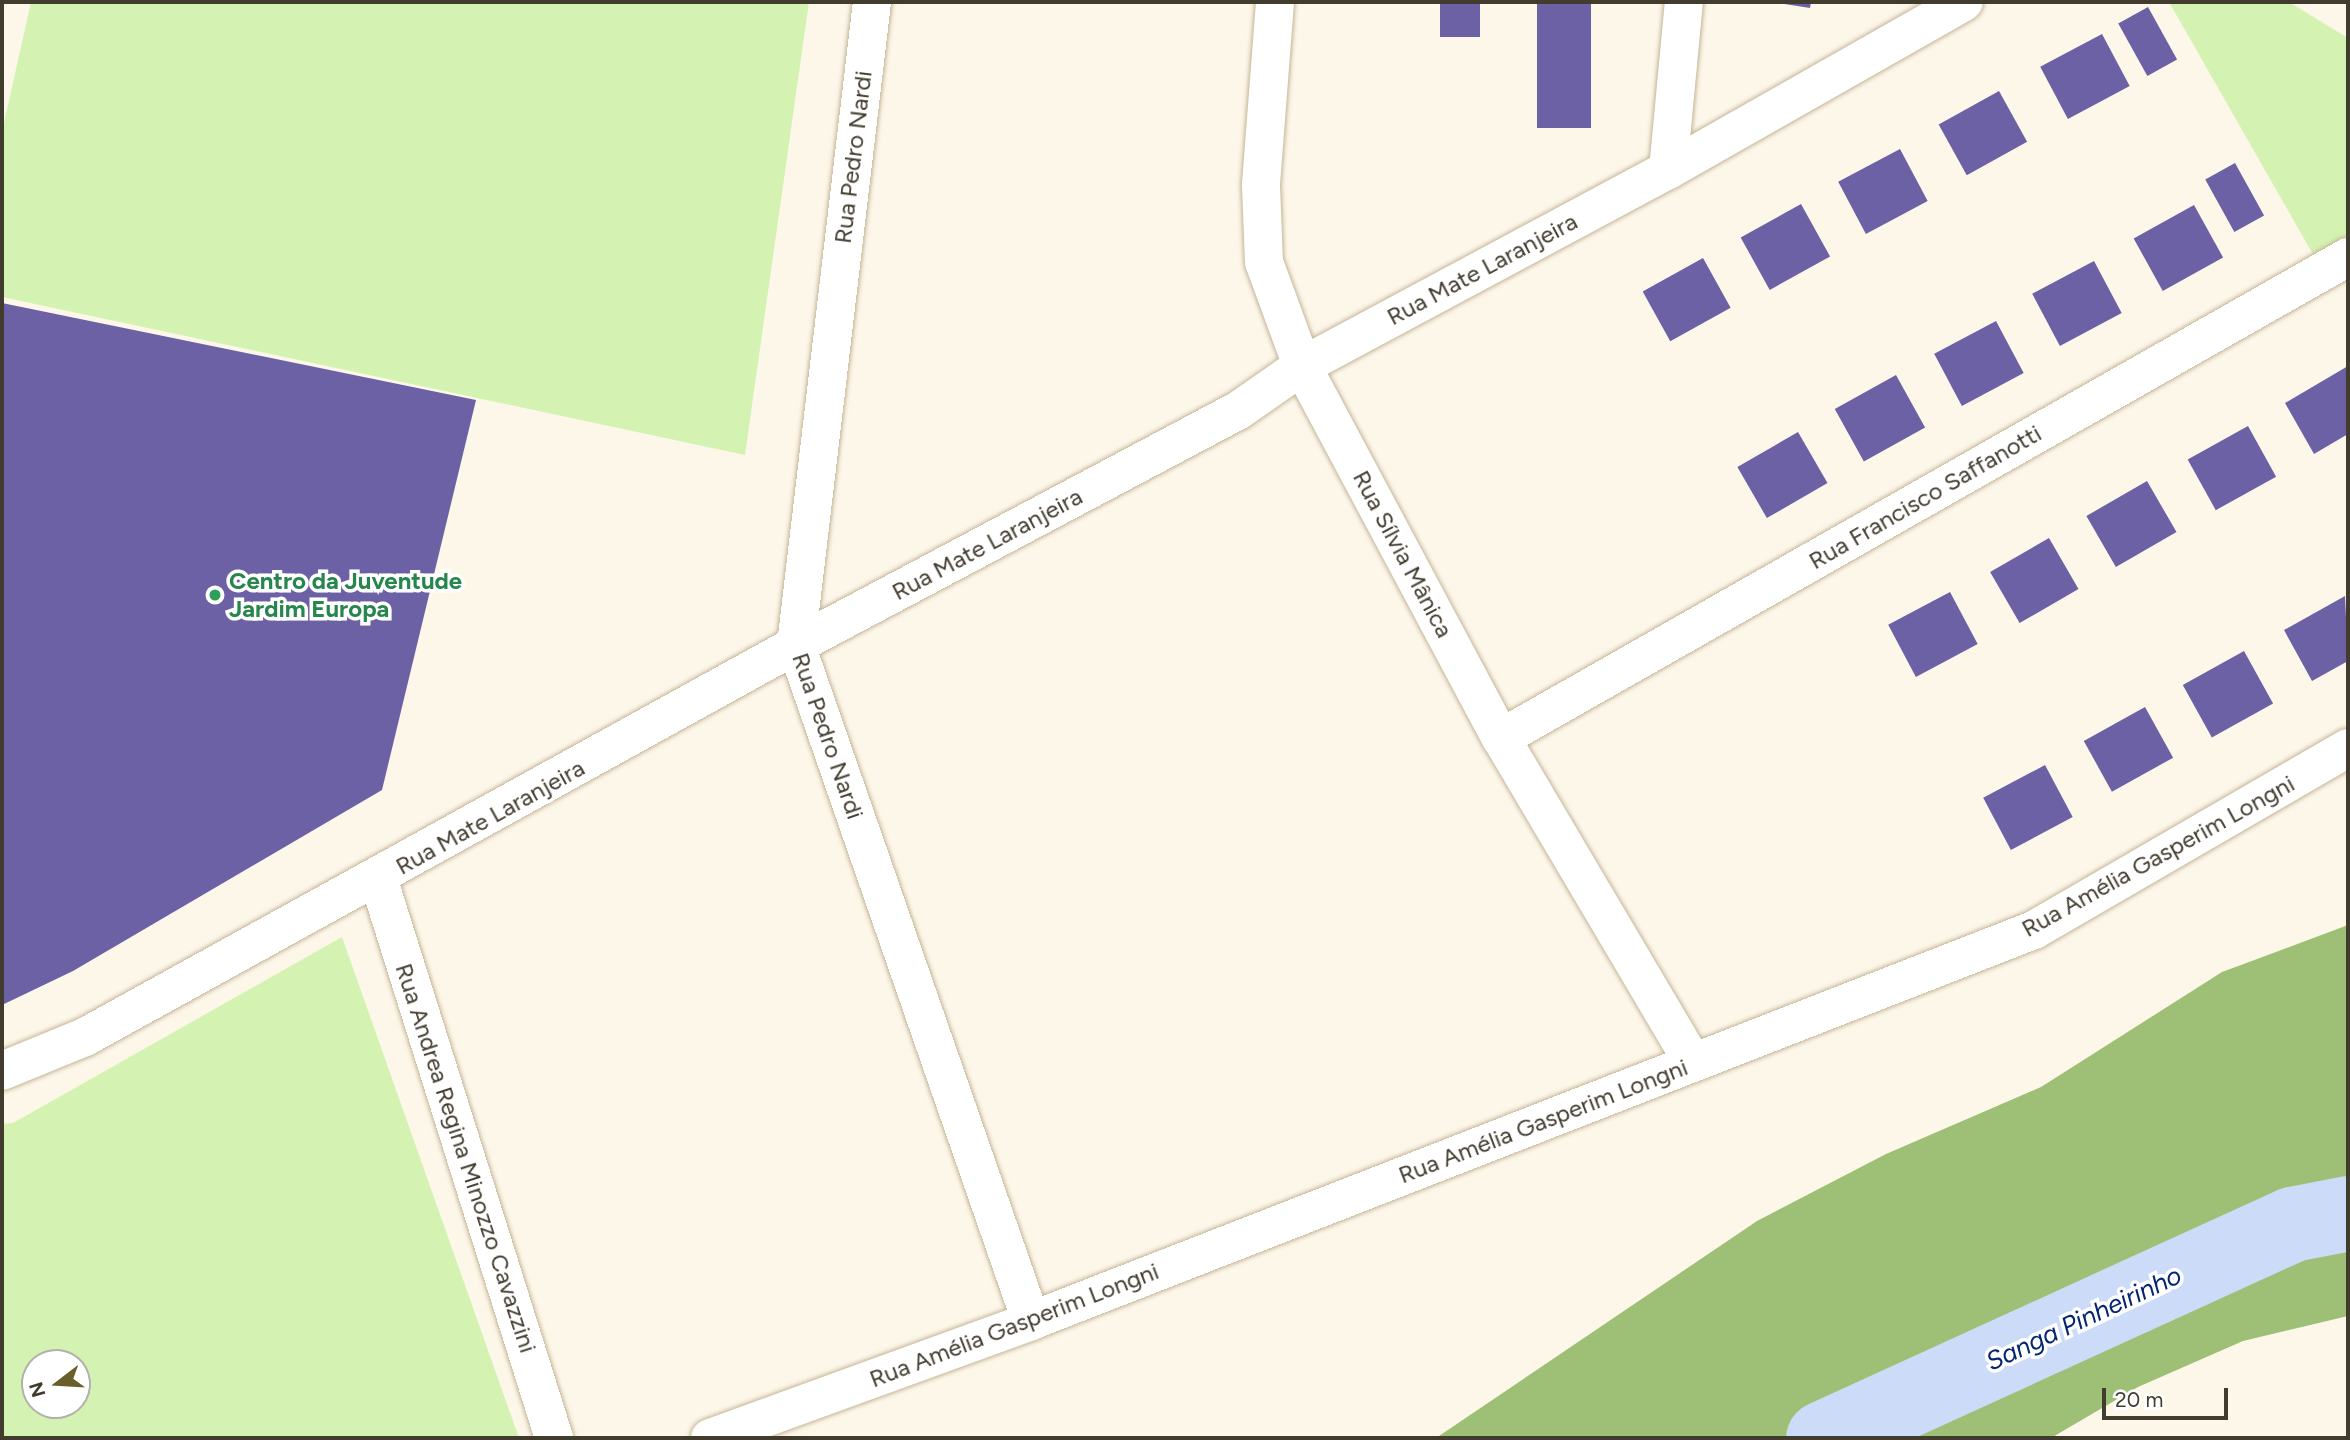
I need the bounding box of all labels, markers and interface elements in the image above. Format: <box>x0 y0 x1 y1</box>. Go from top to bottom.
street label: Rua Pedro Nardi <box>828 69 878 245</box>
street label: Rua Mate Laranjeira <box>1382 207 1582 331</box>
street label: Rua Francisco Saffanotti <box>1804 419 2046 575</box>
street label: Rua Sílvia Mânica <box>1347 466 1459 642</box>
street label: Rua Mate Laranjeira <box>887 482 1087 606</box>
place label: Centro da Juventude Jardim Europa <box>229 567 462 623</box>
marker: Centro da Juventude Jardim Europa <box>207 587 223 603</box>
street label: Rua Pedro Nardi <box>786 649 870 823</box>
street label: Rua Mate Laranjeira <box>391 753 589 881</box>
street label: Rua Amélia Gasperim Longni <box>2017 769 2299 943</box>
street label: Rua Andrea Regina Minozzo Cavazzini <box>389 960 543 1356</box>
street label: Rua Amélia Gasperim Longni <box>1394 1053 1692 1189</box>
street label: Rua Amélia Gasperim Longni <box>865 1257 1163 1393</box>
water label: Sanga Pinheirinho <box>1981 1260 2187 1378</box>
north arrow <box>21 1349 91 1419</box>
scale bar <box>2105 1374 2231 1418</box>
text: N <box>24 1379 50 1400</box>
text: 20 m <box>2115 1387 2163 1412</box>

